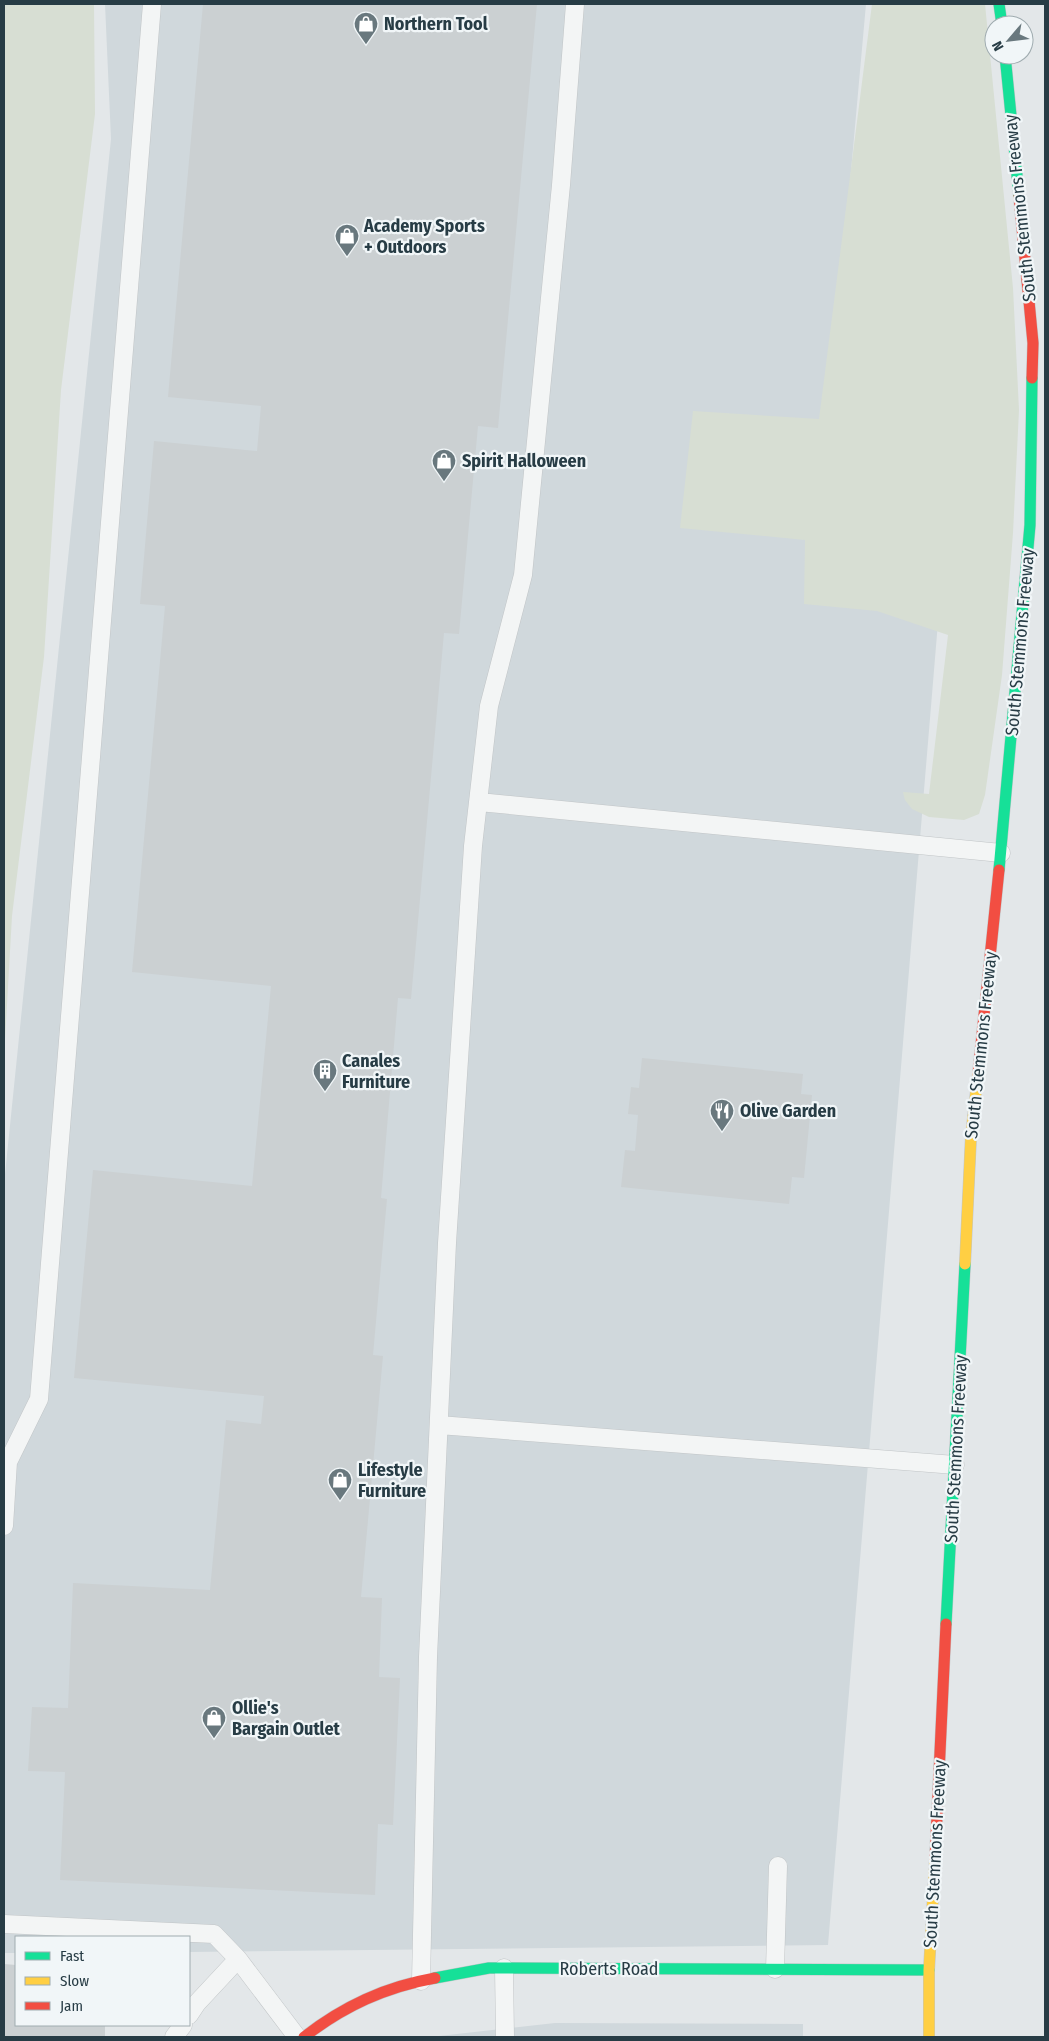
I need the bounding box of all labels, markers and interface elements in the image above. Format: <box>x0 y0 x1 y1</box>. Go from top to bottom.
shop icon: Northern Tool <box>353 11 379 45</box>
place label: Northern Tool <box>384 13 488 35</box>
north arrow <box>984 15 1034 65</box>
text: N <box>988 38 1007 54</box>
street label: South Stemmons Freeway <box>999 113 1041 303</box>
place label: Academy Sports + Outdoors <box>363 215 485 258</box>
shop icon: Academy Sports + Outdoors <box>334 223 360 257</box>
shop icon: Spirit Halloween <box>431 448 457 482</box>
place label: Spirit Halloween <box>462 450 586 472</box>
street label: South Stemmons Freeway <box>1001 547 1039 737</box>
street label: South Stemmons Freeway <box>960 950 1002 1140</box>
place label: Canales Furniture <box>342 1050 410 1093</box>
building icon: Canales Furniture <box>312 1058 338 1092</box>
restaurant icon: Olive Garden <box>709 1098 735 1132</box>
place label: Olive Garden <box>740 1100 836 1122</box>
street label: South Stemmons Freeway <box>940 1354 972 1544</box>
place label: Lifestyle Furniture <box>358 1459 426 1502</box>
shop icon: Lifestyle Furniture <box>327 1467 353 1501</box>
place label: Ollie's Bargain Outlet <box>232 1697 341 1740</box>
shop icon: Ollie's Bargain Outlet <box>201 1705 227 1739</box>
street label: South Stemmons Freeway <box>919 1759 951 1949</box>
legend <box>15 1936 190 2026</box>
text: Fast <box>60 1947 84 1965</box>
street label: Roberts Road <box>560 1958 658 1980</box>
text: Slow <box>60 1972 89 1990</box>
text: Jam <box>60 1997 83 2015</box>

